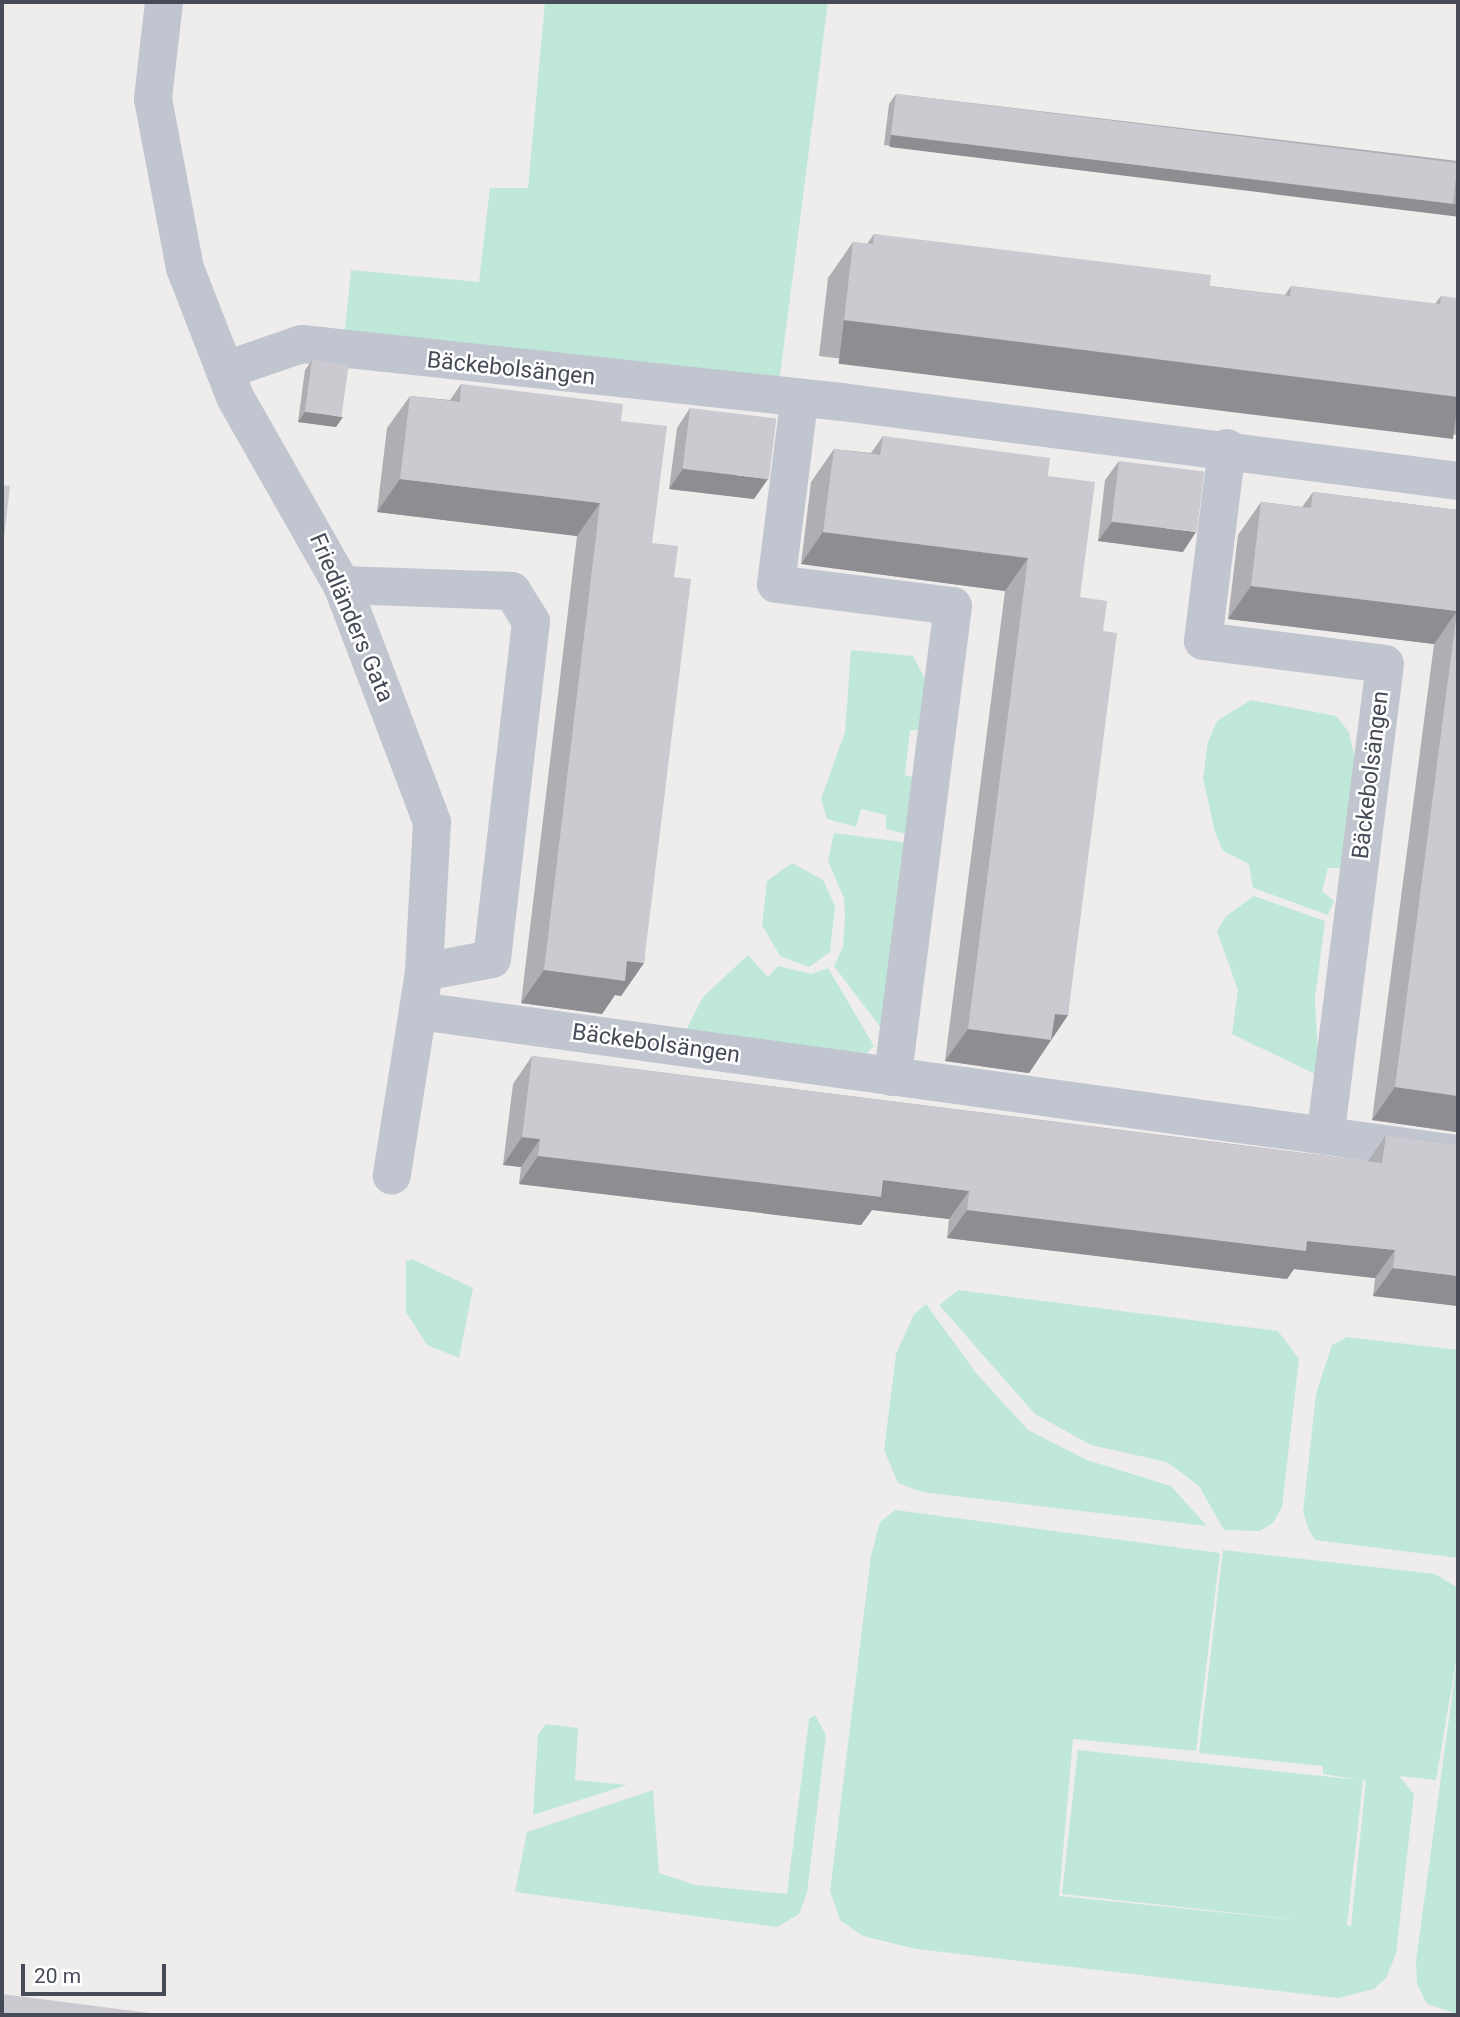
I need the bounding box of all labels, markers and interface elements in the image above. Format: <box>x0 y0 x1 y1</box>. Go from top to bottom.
street label: Bäckebolsängen <box>426 346 596 392</box>
street label: Friedländers Gata <box>303 530 399 706</box>
street label: Bäckebolsängen <box>1347 689 1395 861</box>
street label: Bäckebolsängen <box>570 1019 742 1069</box>
scale bar <box>24 1951 170 1995</box>
text: 20 m <box>34 1964 81 1988</box>

